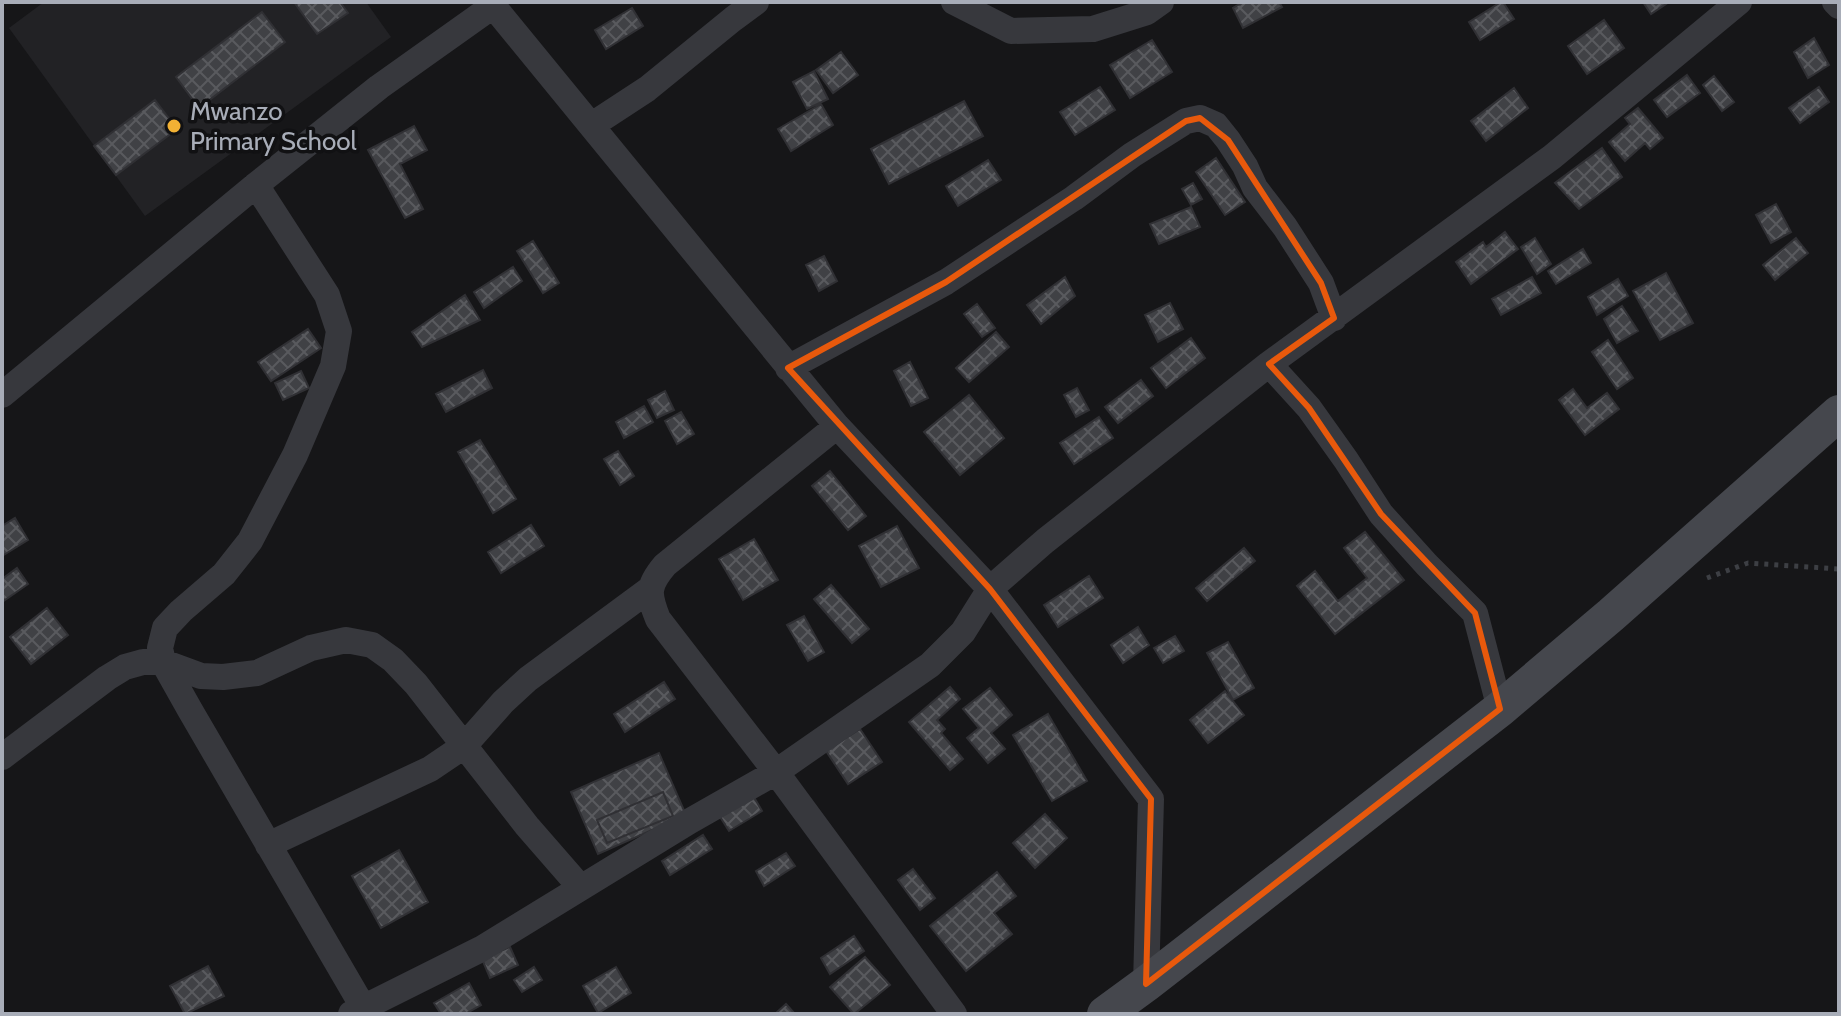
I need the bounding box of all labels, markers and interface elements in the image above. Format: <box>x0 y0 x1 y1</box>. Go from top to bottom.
place label: Mwanzo Primary School <box>190 95 357 157</box>
marker: Mwanzo Primary School <box>165 117 183 135</box>

